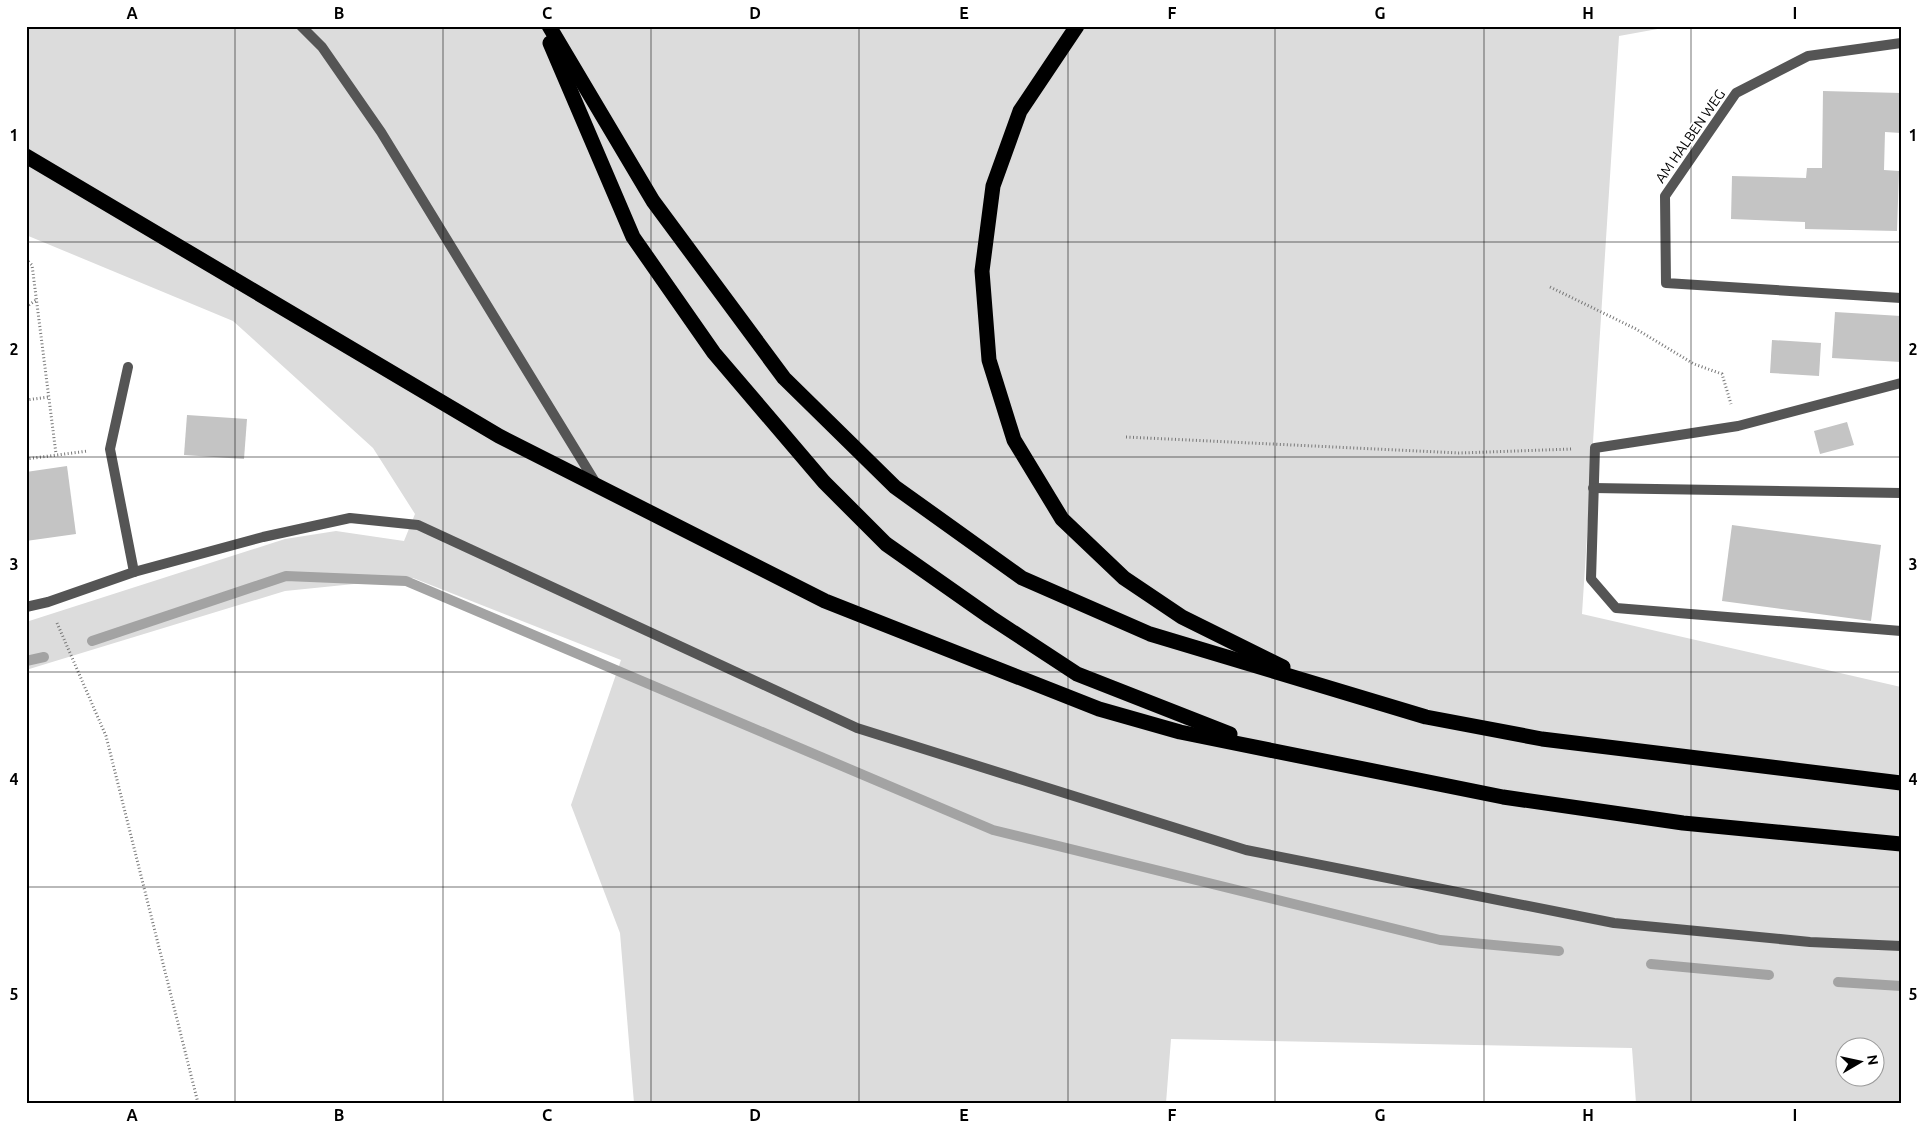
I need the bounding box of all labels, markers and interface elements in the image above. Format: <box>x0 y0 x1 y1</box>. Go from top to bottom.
text: A <box>126 4 138 22</box>
text: B <box>334 4 344 22</box>
text: C <box>542 4 552 22</box>
text: D <box>749 4 761 22</box>
text: E <box>959 4 969 22</box>
text: F <box>1168 4 1177 22</box>
text: G <box>1374 4 1386 22</box>
text: H <box>1582 4 1594 22</box>
text: I <box>1793 4 1797 22</box>
street label: AM HALBEN WEG <box>1652 86 1728 186</box>
text: 1 <box>9 126 19 144</box>
text: 1 <box>1908 126 1918 144</box>
text: 2 <box>9 340 19 358</box>
text: 2 <box>1908 340 1918 358</box>
text: 3 <box>9 555 19 573</box>
text: 3 <box>1908 555 1918 573</box>
text: 4 <box>9 770 19 788</box>
text: 4 <box>1908 770 1918 788</box>
text: 5 <box>9 985 19 1003</box>
text: 5 <box>1908 985 1918 1003</box>
north arrow <box>1834 1036 1884 1086</box>
text: N <box>1864 1054 1882 1066</box>
text: A <box>126 1106 138 1124</box>
text: B <box>334 1106 344 1124</box>
text: C <box>542 1106 552 1124</box>
text: D <box>749 1106 761 1124</box>
text: E <box>959 1106 969 1124</box>
text: F <box>1168 1106 1177 1124</box>
text: G <box>1374 1106 1386 1124</box>
text: H <box>1582 1106 1594 1124</box>
text: I <box>1793 1106 1797 1124</box>

